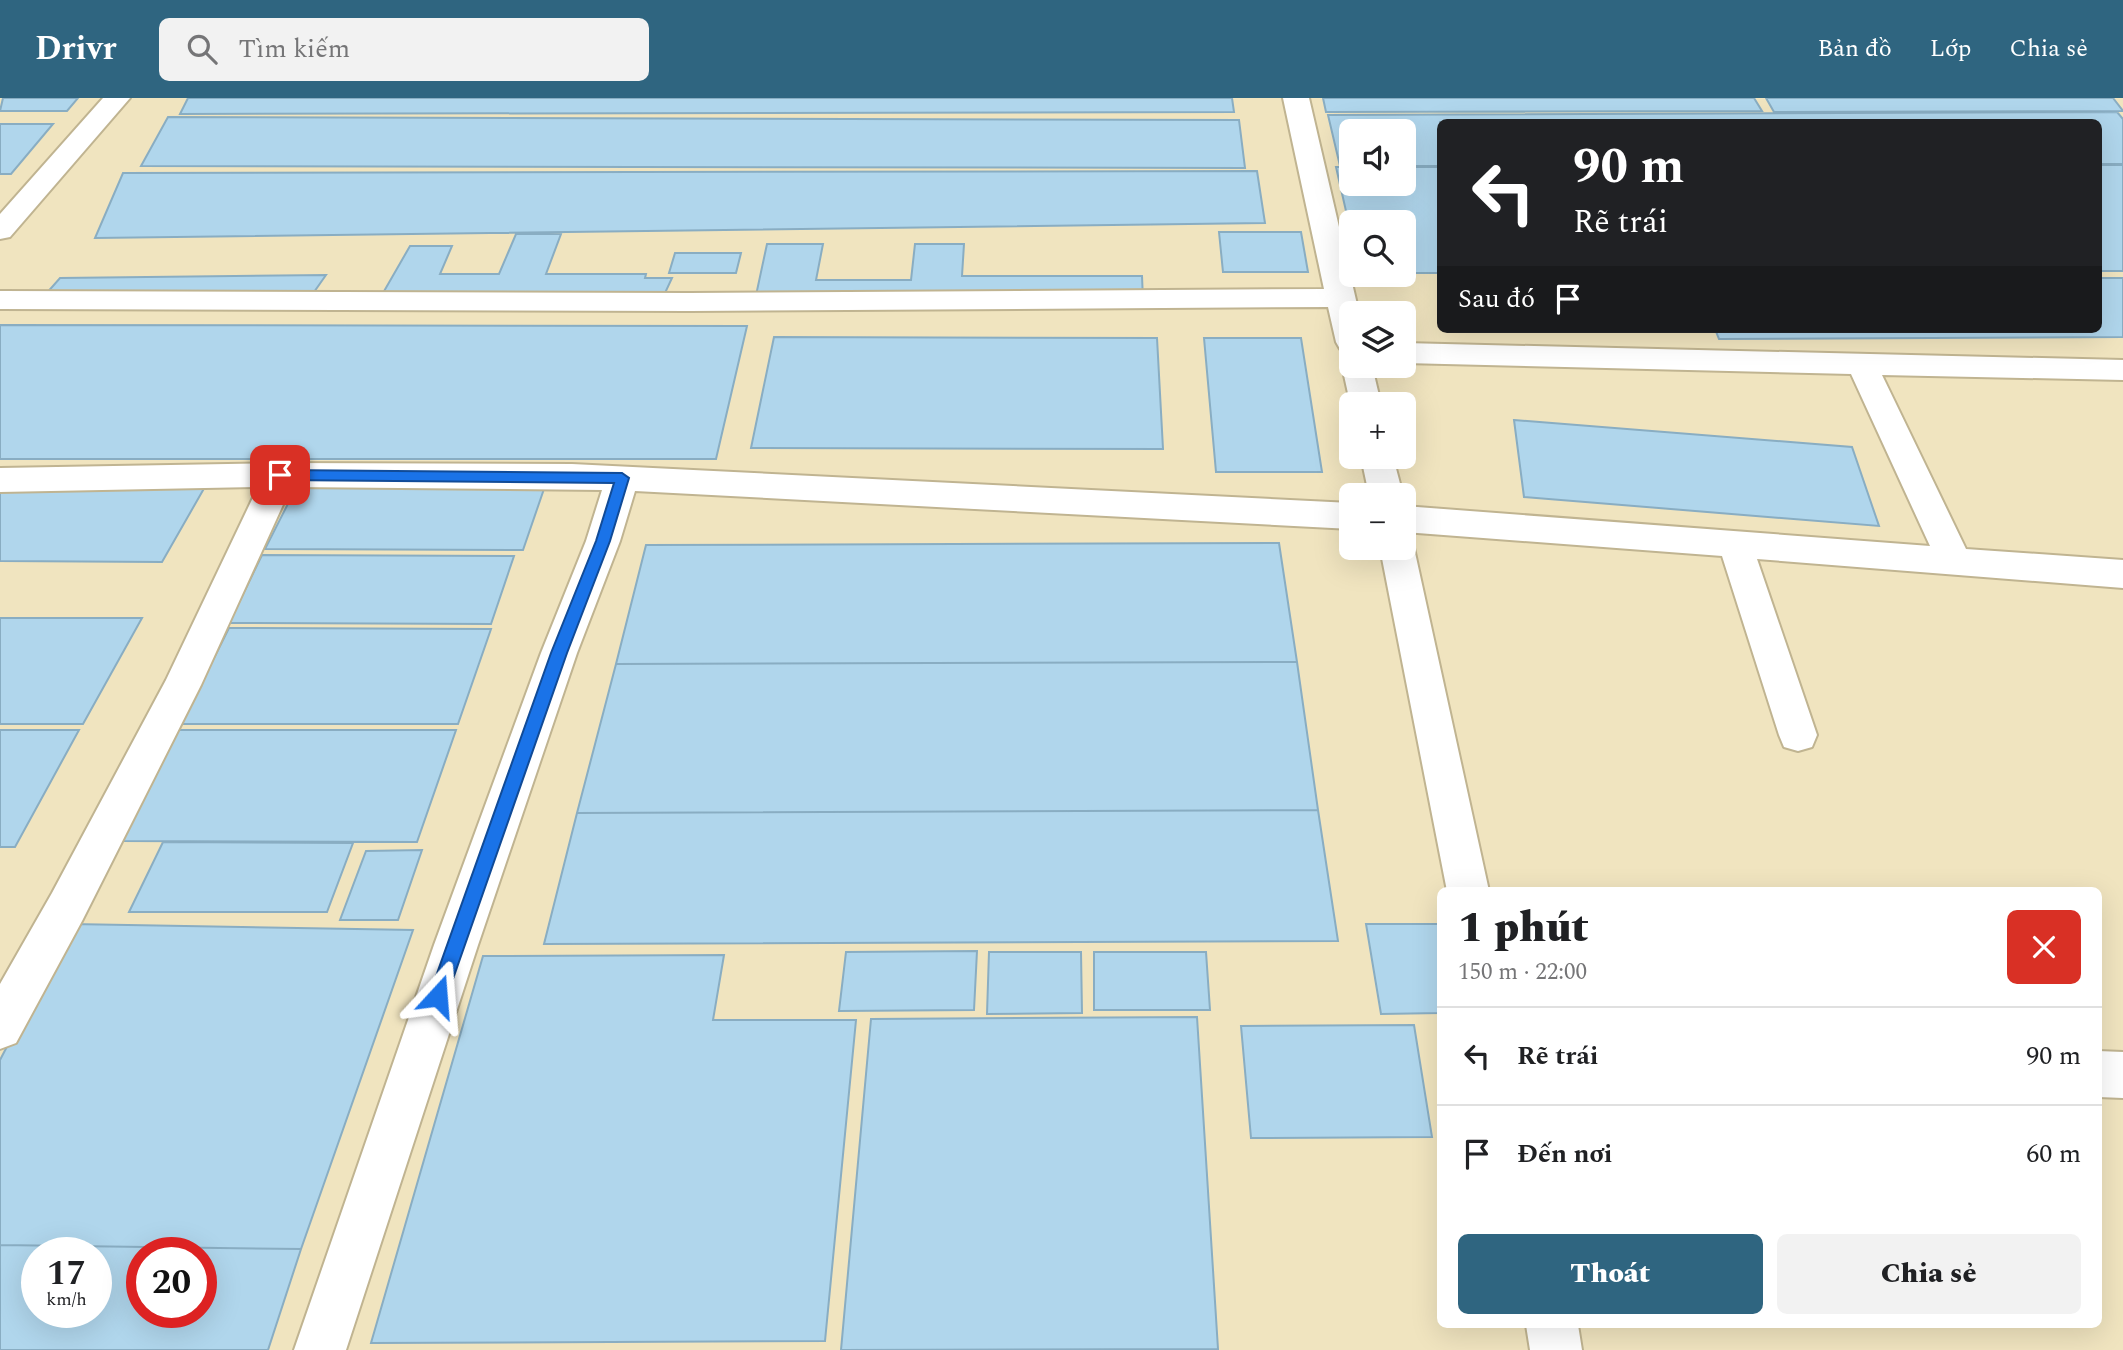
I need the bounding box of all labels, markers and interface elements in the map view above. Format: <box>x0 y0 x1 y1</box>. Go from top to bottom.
search box <box>159 18 649 81</box>
text: Drivr <box>35 24 117 74</box>
text: Tìm kiếm <box>239 29 350 69</box>
icon: search <box>183 30 221 68</box>
text: Bản đồ <box>1817 31 1892 67</box>
text: Lớp <box>1930 31 1971 67</box>
text: Chia sẻ <box>2009 31 2088 67</box>
map controls <box>1339 119 1416 560</box>
button: sound <box>1339 119 1416 196</box>
text: 90 m <box>1573 130 1684 205</box>
icon: left <box>1458 147 1549 238</box>
text: Rẽ trái <box>1573 198 1668 247</box>
button: search <box>1339 210 1416 287</box>
text: Sau đó <box>1458 279 1535 319</box>
icon: arrive <box>1549 280 1587 318</box>
button: layers <box>1339 301 1416 378</box>
button: + <box>1339 392 1416 469</box>
pin <box>250 445 310 505</box>
icon: arrive <box>261 456 299 494</box>
button: − <box>1339 483 1416 560</box>
text: 1 phút <box>1458 897 1589 960</box>
button: close <box>2007 910 2081 984</box>
text: 150 m · 22:00 <box>1458 955 1587 990</box>
position arrow <box>401 959 475 1033</box>
text: Rẽ trái <box>1517 1036 1598 1076</box>
text: 90 m <box>2026 1036 2081 1076</box>
icon: left <box>1458 1037 1496 1075</box>
text: Đến nơi <box>1517 1134 1612 1174</box>
text: 60 m <box>2026 1134 2081 1174</box>
icon: arrive <box>1458 1135 1496 1173</box>
button: Thoát <box>1458 1234 1763 1314</box>
button: Chia sẻ <box>1777 1234 2081 1314</box>
speed limit sign: 20 <box>126 1237 217 1328</box>
text: 17 <box>47 1247 86 1300</box>
text: km/h <box>46 1286 87 1313</box>

